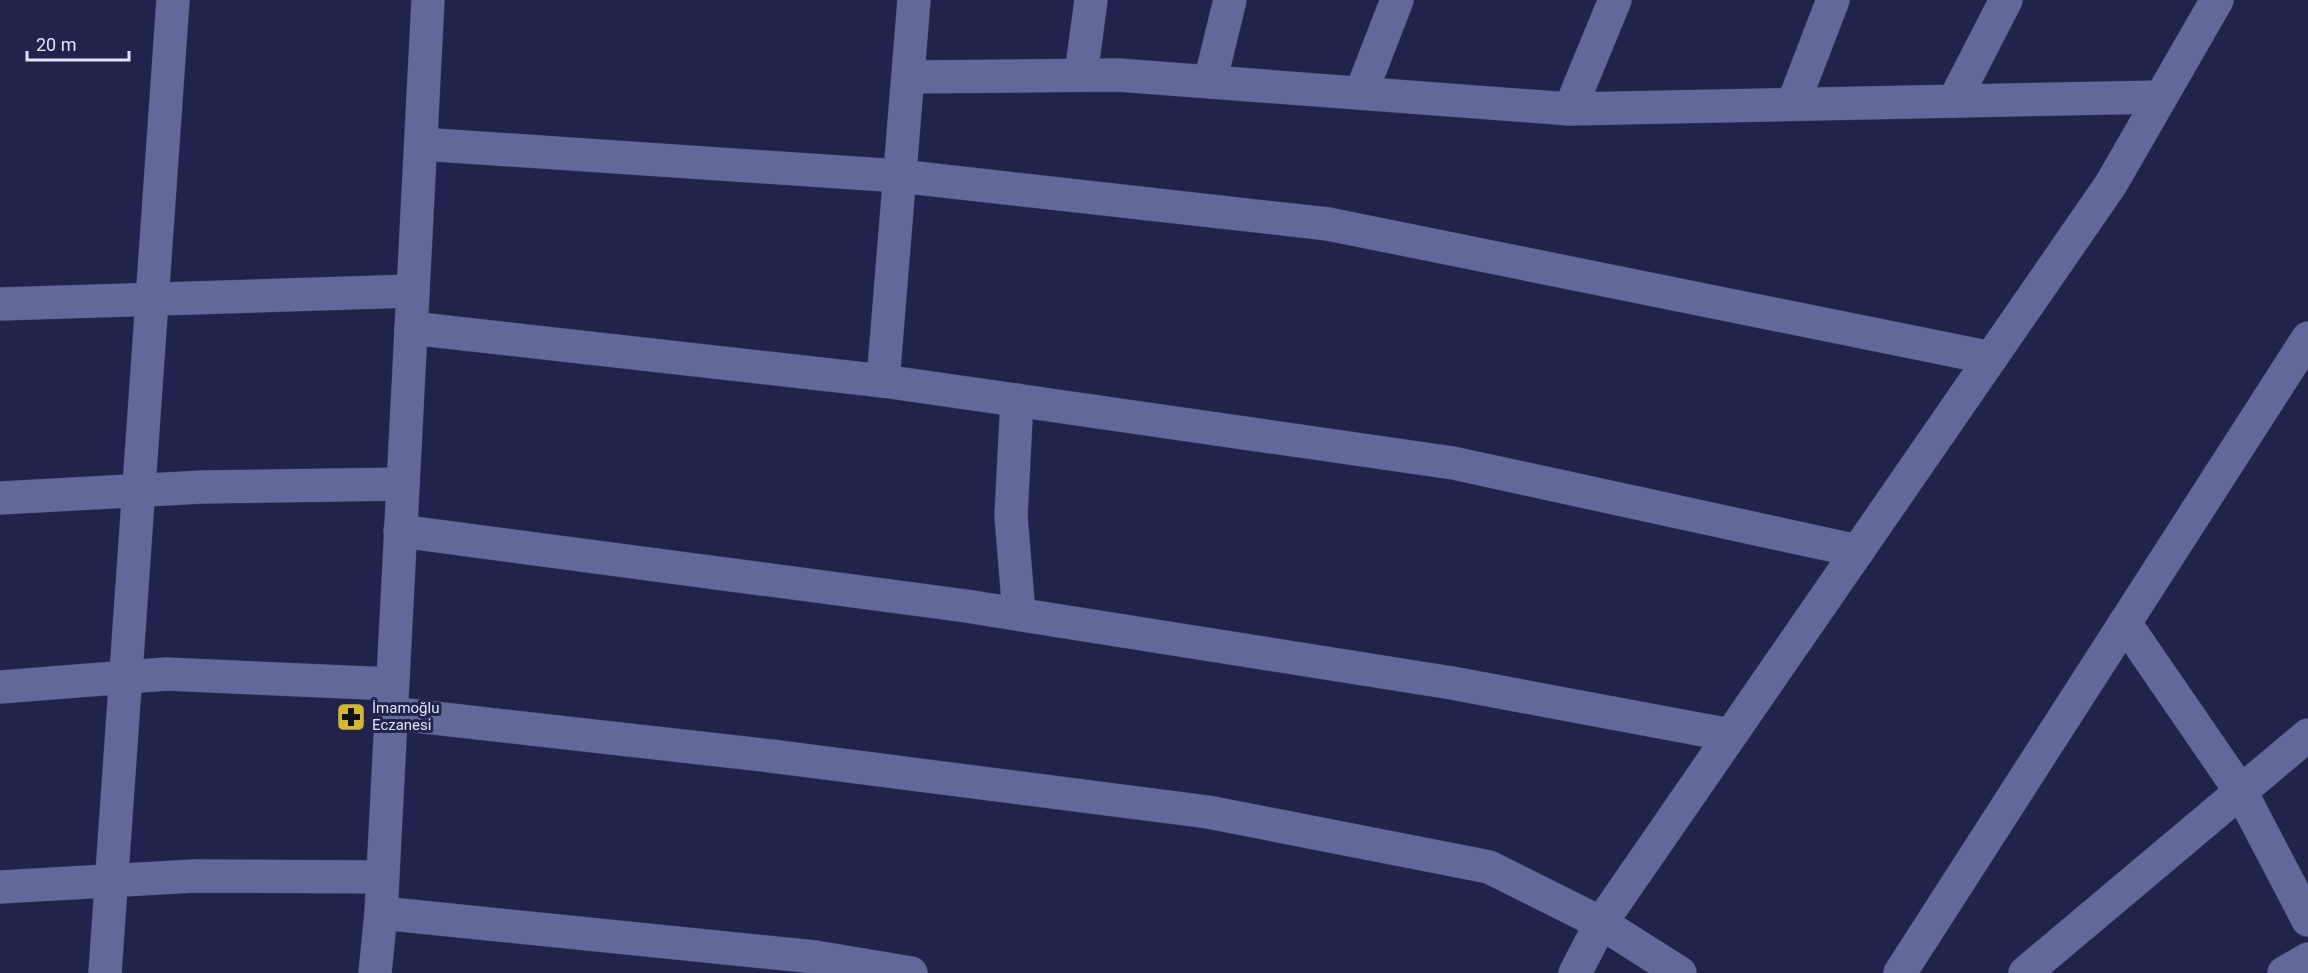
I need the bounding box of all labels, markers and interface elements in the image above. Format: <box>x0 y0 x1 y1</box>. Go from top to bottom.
scale bar <box>27 24 129 62</box>
text: 20 m <box>36 34 76 55</box>
place label: İmamoğlu Eczanesi <box>372 699 439 734</box>
pharmacy icon: İmamoğlu Eczanesi <box>335 701 367 733</box>

